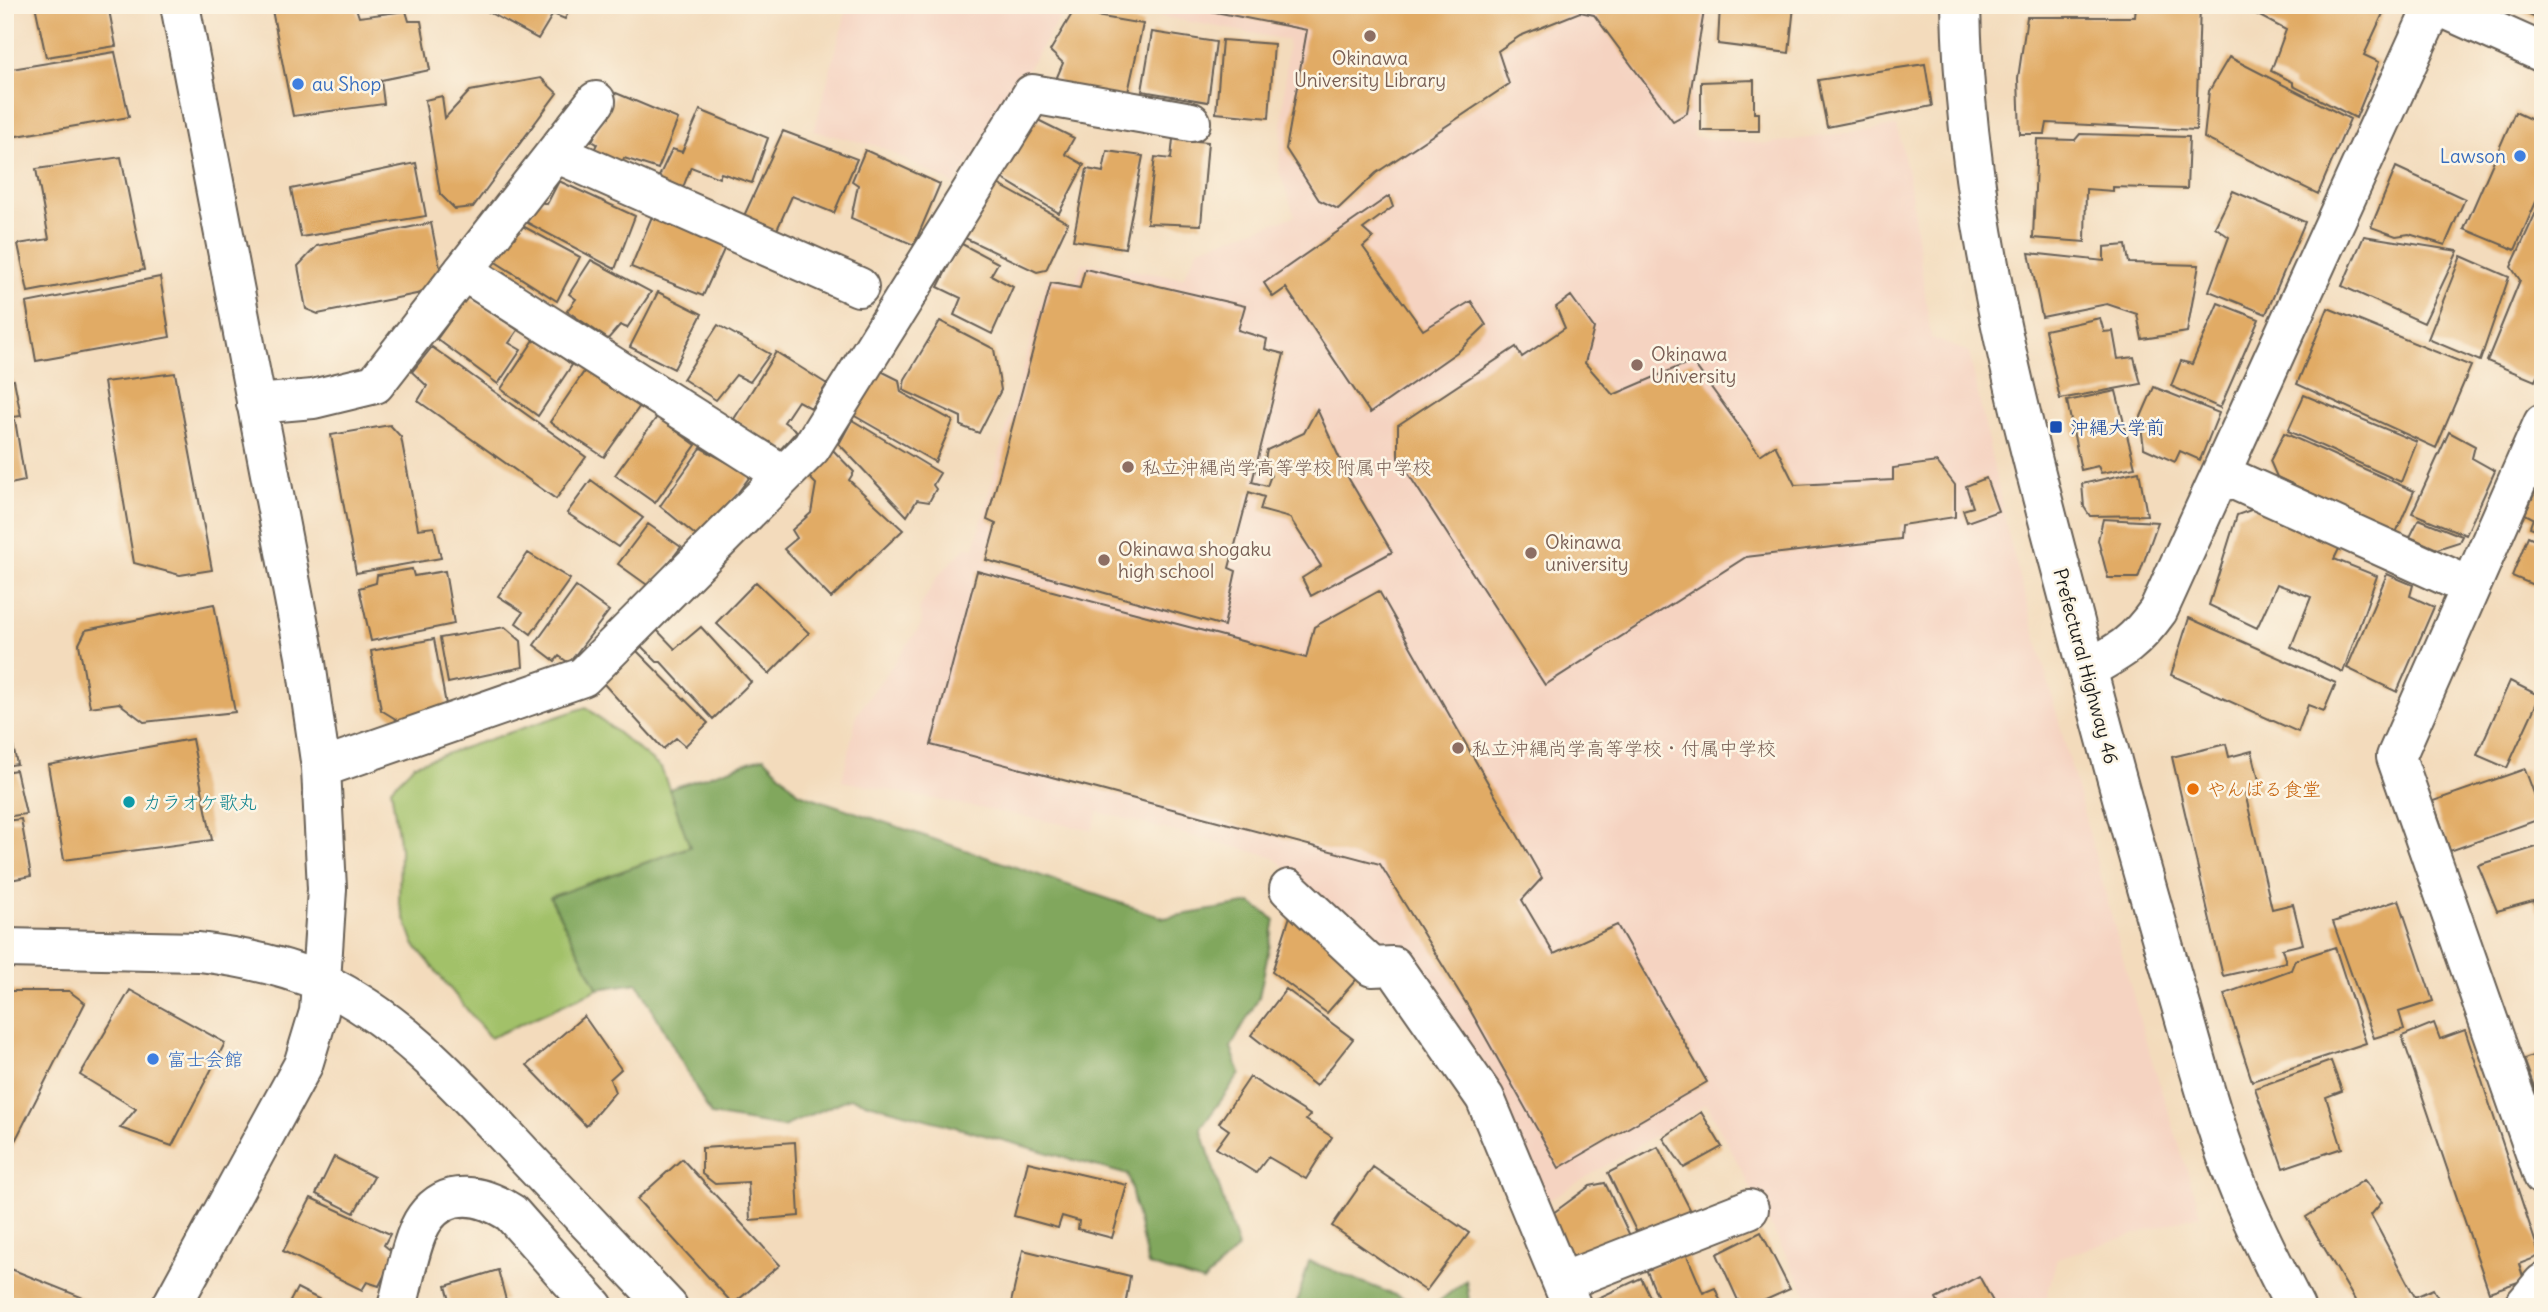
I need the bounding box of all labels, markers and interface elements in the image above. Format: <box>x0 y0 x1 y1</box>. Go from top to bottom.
marker: Okinawa University Library <box>1362 28 1378 44</box>
place label: Okinawa University Library <box>1294 46 1446 92</box>
place label: au Shop <box>312 72 381 96</box>
marker: au Shop <box>290 76 306 92</box>
place label: Lawson <box>2440 144 2506 168</box>
marker: Lawson <box>2512 148 2528 164</box>
place label: Okinawa University <box>1651 342 1736 388</box>
marker: Okinawa University <box>1629 357 1645 373</box>
place label: 沖縄大学前 <box>2070 415 2165 439</box>
marker: 沖縄大学前 <box>2048 419 2064 435</box>
place label: 私立沖縄尚学高等学校 附属中学校 <box>1142 455 1432 479</box>
marker: 私立沖縄尚学高等学校 附属中学校 <box>1120 459 1136 475</box>
place label: Okinawa university <box>1545 530 1629 576</box>
place label: Okinawa shogaku high school <box>1118 537 1271 583</box>
marker: Okinawa university <box>1523 545 1539 561</box>
marker: Okinawa shogaku high school <box>1096 552 1112 568</box>
street label: Prefectural Highway 46 <box>2048 566 2124 766</box>
place label: 私立沖縄尚学高等学校・付属中学校 <box>1472 736 1776 760</box>
marker: 私立沖縄尚学高等学校・付属中学校 <box>1450 740 1466 756</box>
place label: やんばる食堂 <box>2207 777 2321 801</box>
marker: やんばる食堂 <box>2185 781 2201 797</box>
place label: カラオケ歌丸 <box>143 790 257 814</box>
marker: カラオケ歌丸 <box>121 794 137 810</box>
place label: 富士会館 <box>167 1047 243 1071</box>
marker: 富士会館 <box>145 1051 161 1067</box>

